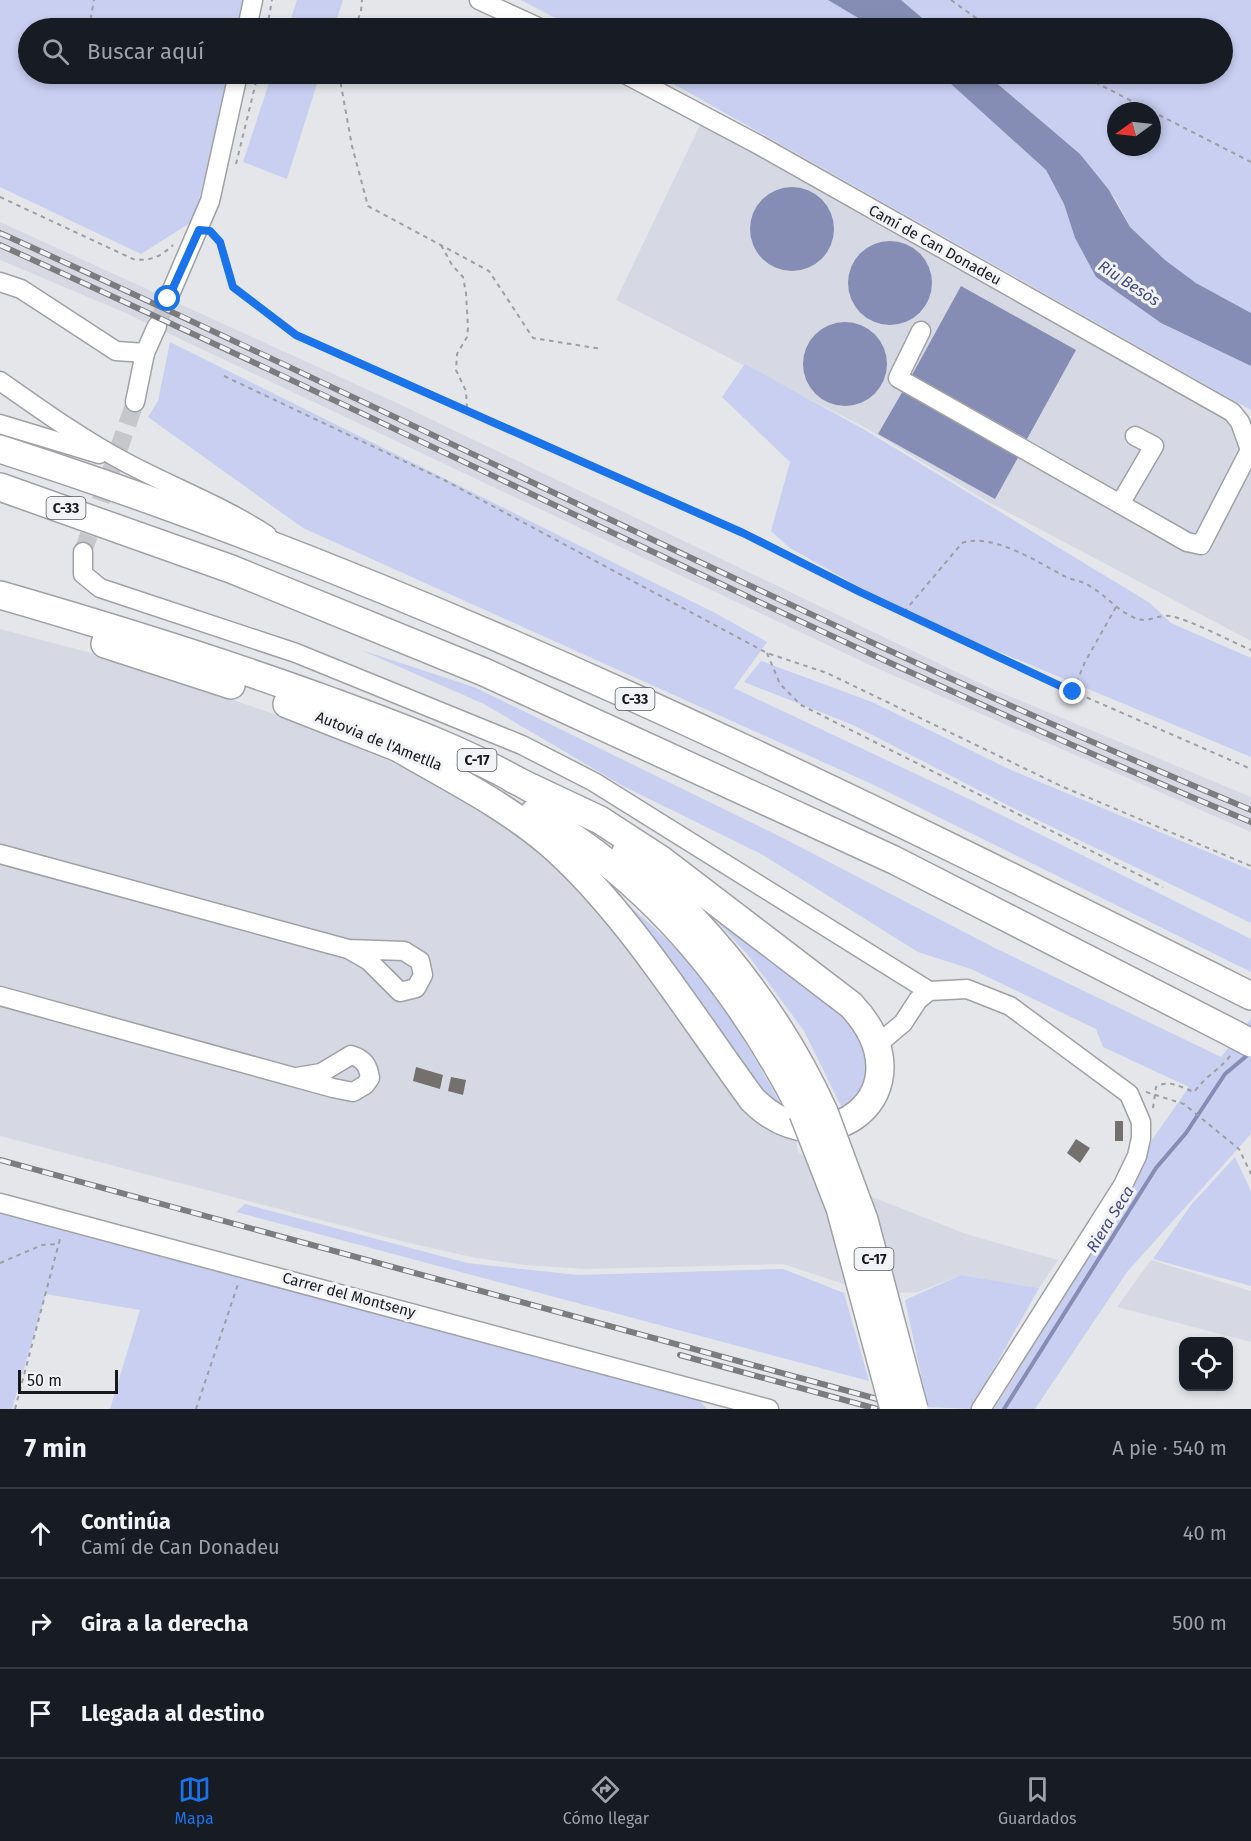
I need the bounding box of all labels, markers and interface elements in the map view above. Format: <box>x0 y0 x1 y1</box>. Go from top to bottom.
search box <box>18 18 1233 84</box>
icon: search <box>39 35 72 68</box>
text: Buscar aquí <box>87 38 204 65</box>
north arrow <box>1107 102 1161 156</box>
street label: Camí de Can Donadeu <box>865 201 1005 289</box>
water label: Riu Besòs <box>1095 256 1163 310</box>
route start <box>154 285 180 311</box>
road number: C-33 <box>46 497 86 519</box>
route end <box>1059 678 1085 704</box>
road number: C-33 <box>616 688 654 710</box>
street label: Autovia de l'Ametlla <box>313 707 445 775</box>
road number: C-17 <box>458 749 496 771</box>
water label: Riera Seca <box>1082 1182 1138 1256</box>
road number: C-17 <box>854 1248 894 1270</box>
street label: Carrer del Montseny <box>281 1269 418 1322</box>
map controls <box>1179 1337 1233 1391</box>
button: locate <box>1179 1337 1233 1391</box>
scale bar <box>18 1367 118 1394</box>
text: 50 m <box>27 1371 62 1390</box>
text: 7 min <box>24 1433 87 1464</box>
text: A pie · 540 m <box>1112 1436 1227 1460</box>
text: Continúa <box>81 1508 171 1535</box>
icon: ahead <box>24 1517 57 1550</box>
text: 40 m <box>1183 1521 1227 1545</box>
text: Camí de Can Donadeu <box>81 1535 280 1559</box>
icon: right <box>24 1607 57 1640</box>
text: Gira a la derecha <box>81 1610 249 1637</box>
text: 500 m <box>1172 1611 1227 1635</box>
icon: arrive <box>24 1697 57 1730</box>
text: Llegada al destino <box>81 1700 265 1727</box>
tab: Mapa <box>175 1773 214 1828</box>
tab: Cómo llegar <box>563 1773 649 1828</box>
tab: Guardados <box>998 1773 1076 1828</box>

